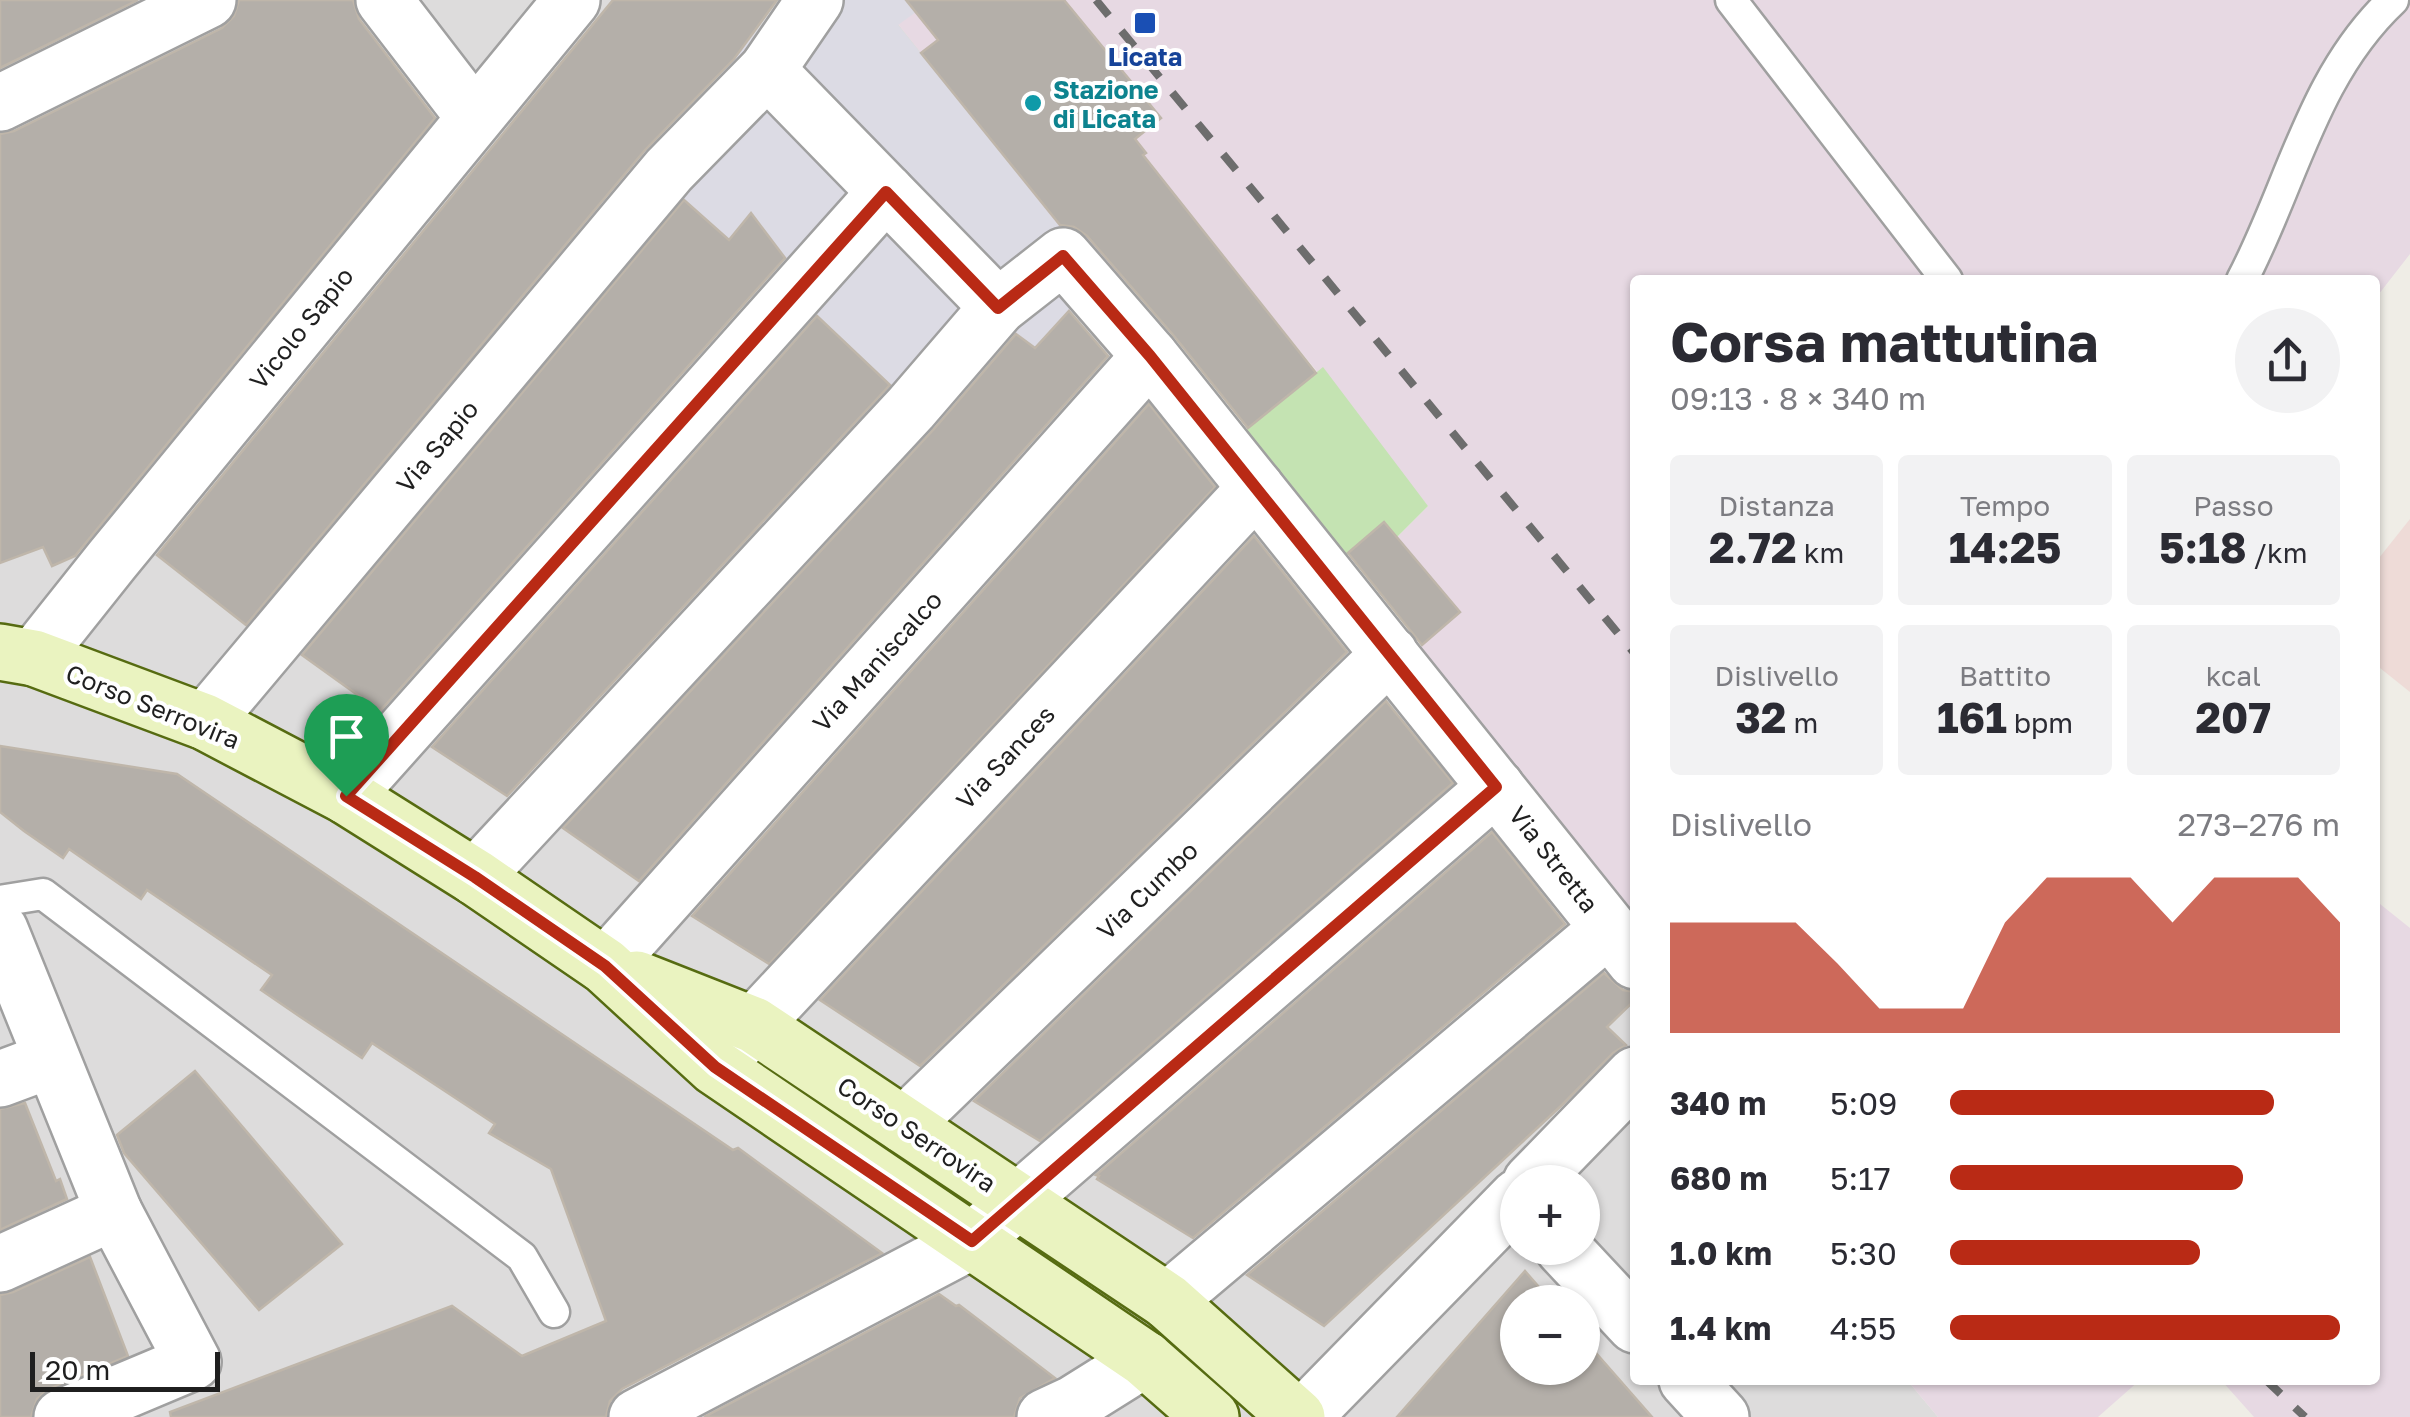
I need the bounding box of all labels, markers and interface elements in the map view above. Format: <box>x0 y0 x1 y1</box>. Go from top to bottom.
marker: Licata <box>1132 10 1158 36</box>
place label: Licata <box>1108 41 1182 72</box>
place label: Stazione di Licata <box>1053 74 1158 134</box>
marker: Stazione di Licata <box>1022 92 1044 114</box>
street label: Vicolo Sapio <box>242 261 360 395</box>
text: Corsa mattutina <box>1670 308 2098 374</box>
button: share <box>2235 308 2340 413</box>
text: 09:13 · 8 × 340 m <box>1670 379 1926 417</box>
street label: Via Sapio <box>389 394 485 498</box>
text: Distanza <box>1719 489 1835 522</box>
text: Tempo <box>1960 489 2050 522</box>
text: Passo <box>2193 489 2274 522</box>
text: 2.72 <box>1709 522 1797 572</box>
text: 14:25 <box>1949 522 2061 572</box>
text: 5:18 <box>2159 522 2247 572</box>
text: km <box>1797 536 1844 569</box>
text: /km <box>2247 536 2308 569</box>
street label: Via Maniscalco <box>806 584 948 738</box>
street label: Corso Serrovira <box>62 657 244 755</box>
text: Dislivello <box>1715 659 1839 692</box>
text: Battito <box>1959 659 2051 692</box>
text: kcal <box>2206 659 2261 692</box>
text: 32 <box>1735 692 1786 742</box>
text: 161 <box>1937 692 2007 742</box>
text: 207 <box>2195 692 2271 742</box>
pin <box>304 694 389 797</box>
street label: Via Sances <box>949 699 1061 815</box>
text: m <box>1786 706 1818 739</box>
text: bpm <box>2007 706 2073 739</box>
icon: arrive <box>319 709 374 764</box>
street label: Via Stretta <box>1503 799 1605 919</box>
text: Dislivello <box>1670 805 1812 843</box>
text: 273–276 m <box>2178 805 2340 843</box>
street label: Via Cumbo <box>1090 834 1204 946</box>
street label: Corso Serrovira <box>832 1069 1002 1199</box>
text: 340 m <box>1670 1084 1766 1122</box>
text: 5:09 <box>1830 1084 1897 1122</box>
text: 680 m <box>1670 1159 1768 1197</box>
text: 5:17 <box>1830 1159 1891 1197</box>
map controls <box>1500 1165 1600 1385</box>
button: + <box>1500 1165 1600 1265</box>
text: 1.0 km <box>1670 1234 1772 1272</box>
text: 5:30 <box>1830 1234 1897 1272</box>
button: − <box>1500 1285 1600 1385</box>
text: 1.4 km <box>1670 1309 1771 1347</box>
text: 4:55 <box>1830 1309 1896 1347</box>
scale bar <box>30 1347 220 1392</box>
text: 20 m <box>45 1353 110 1386</box>

